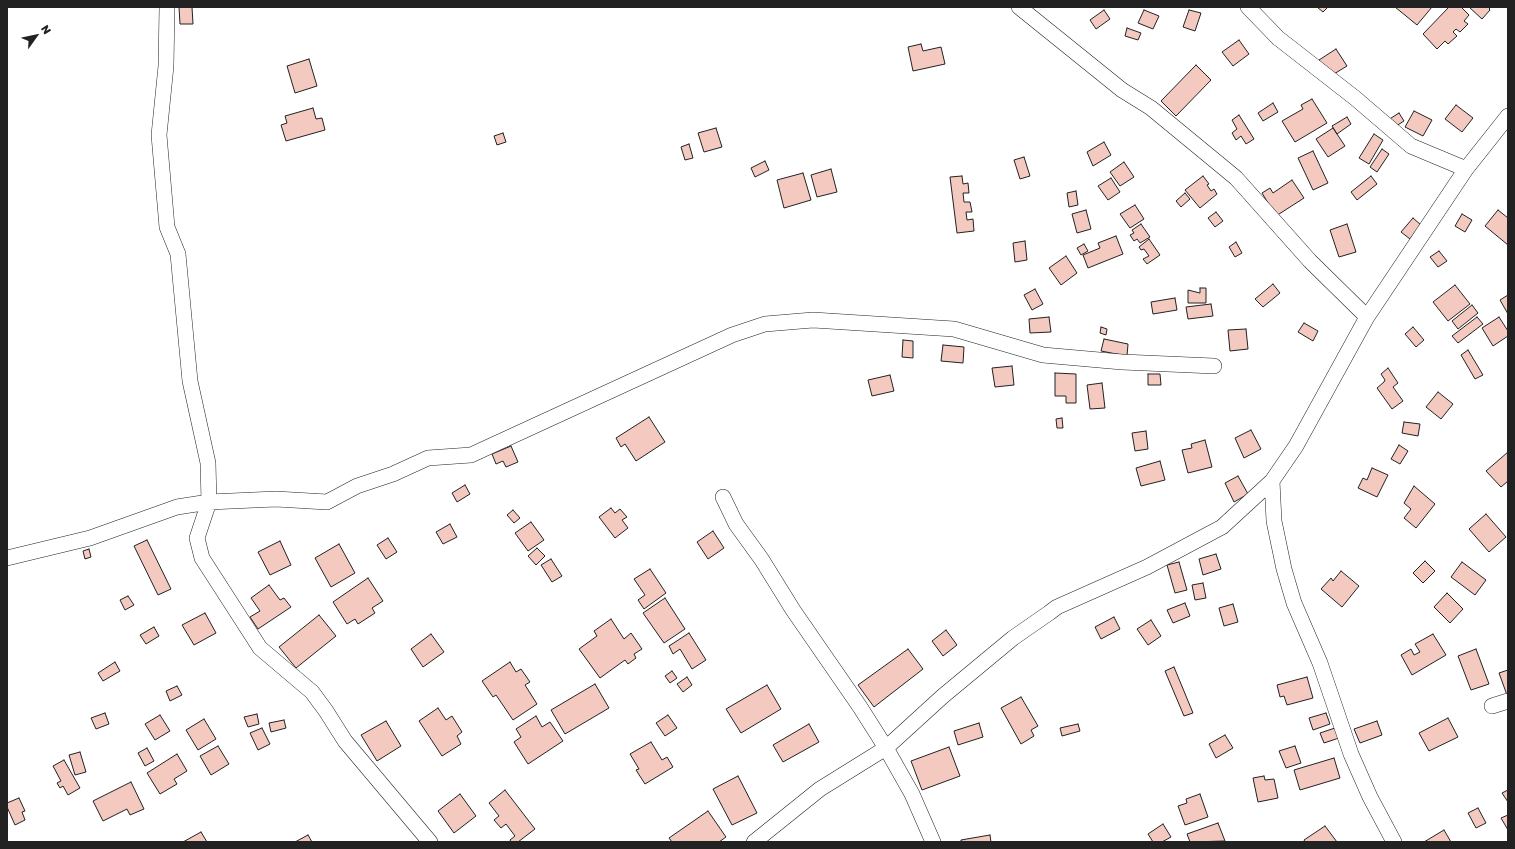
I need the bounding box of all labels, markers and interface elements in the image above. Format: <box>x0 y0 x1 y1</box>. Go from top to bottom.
north arrow <box>16 16 56 56</box>
text: N <box>39 22 54 36</box>

